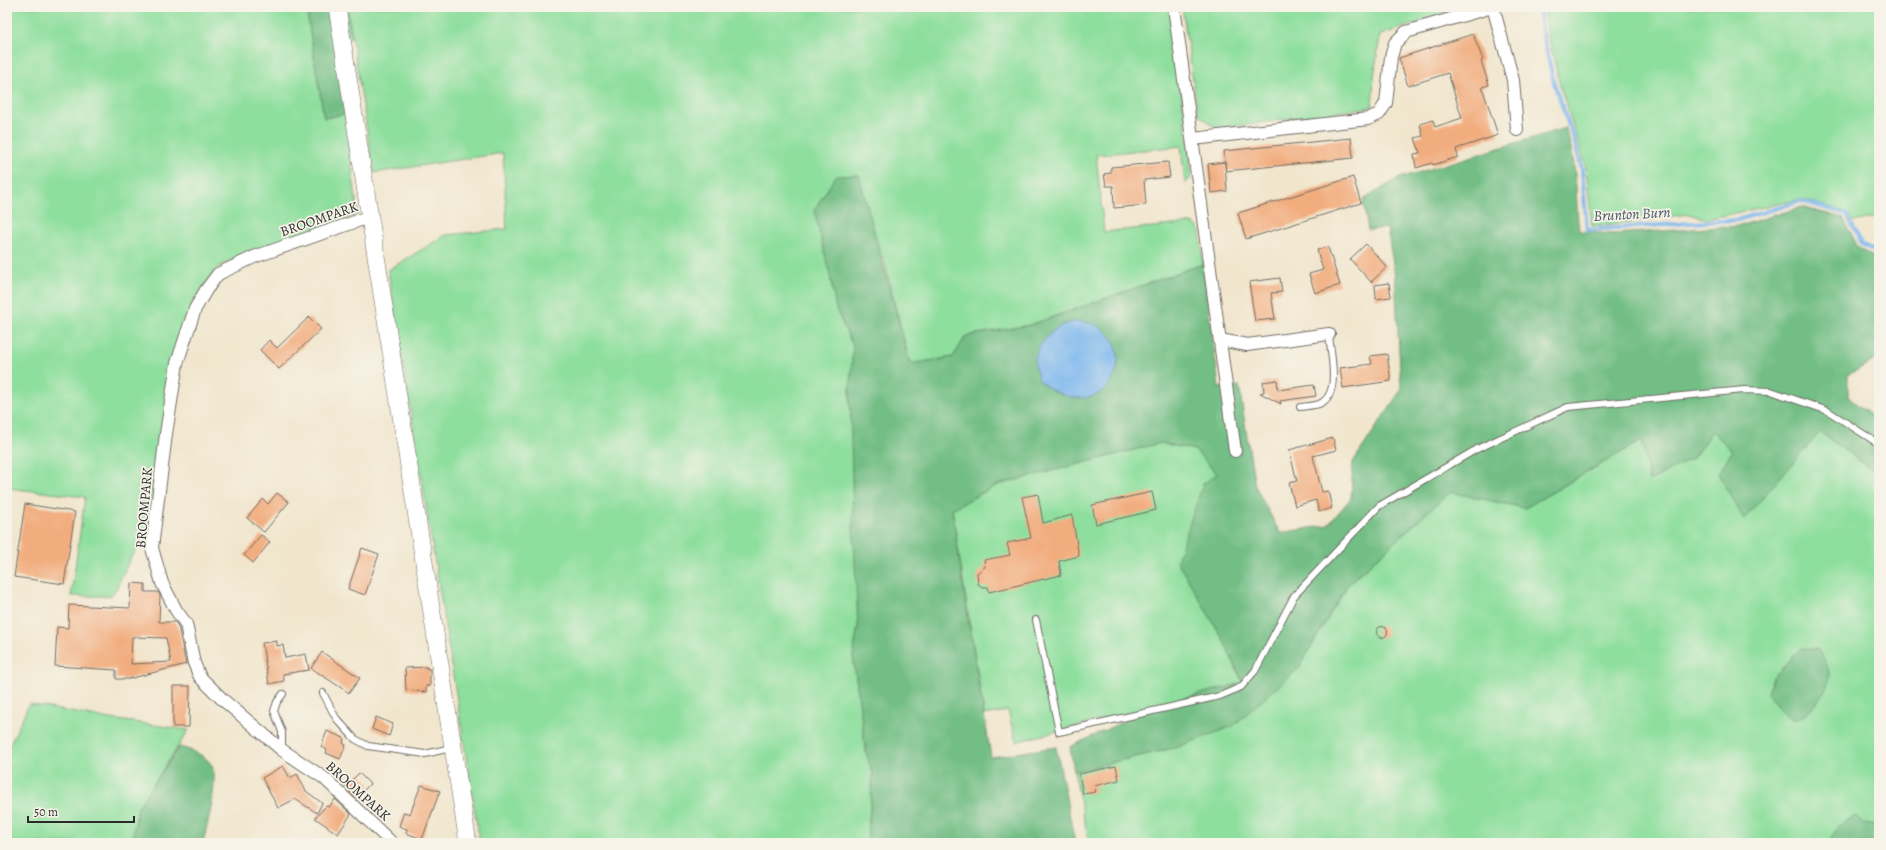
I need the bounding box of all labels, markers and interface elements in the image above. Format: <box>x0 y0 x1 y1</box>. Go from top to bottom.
street label: BROOMPARK <box>278 197 361 241</box>
water label: Brunton Burn <box>1593 202 1671 226</box>
street label: BROOMPARK <box>131 467 157 549</box>
street label: BROOMPARK <box>322 757 395 825</box>
scale bar <box>28 798 134 824</box>
text: 50 m <box>34 804 58 820</box>

